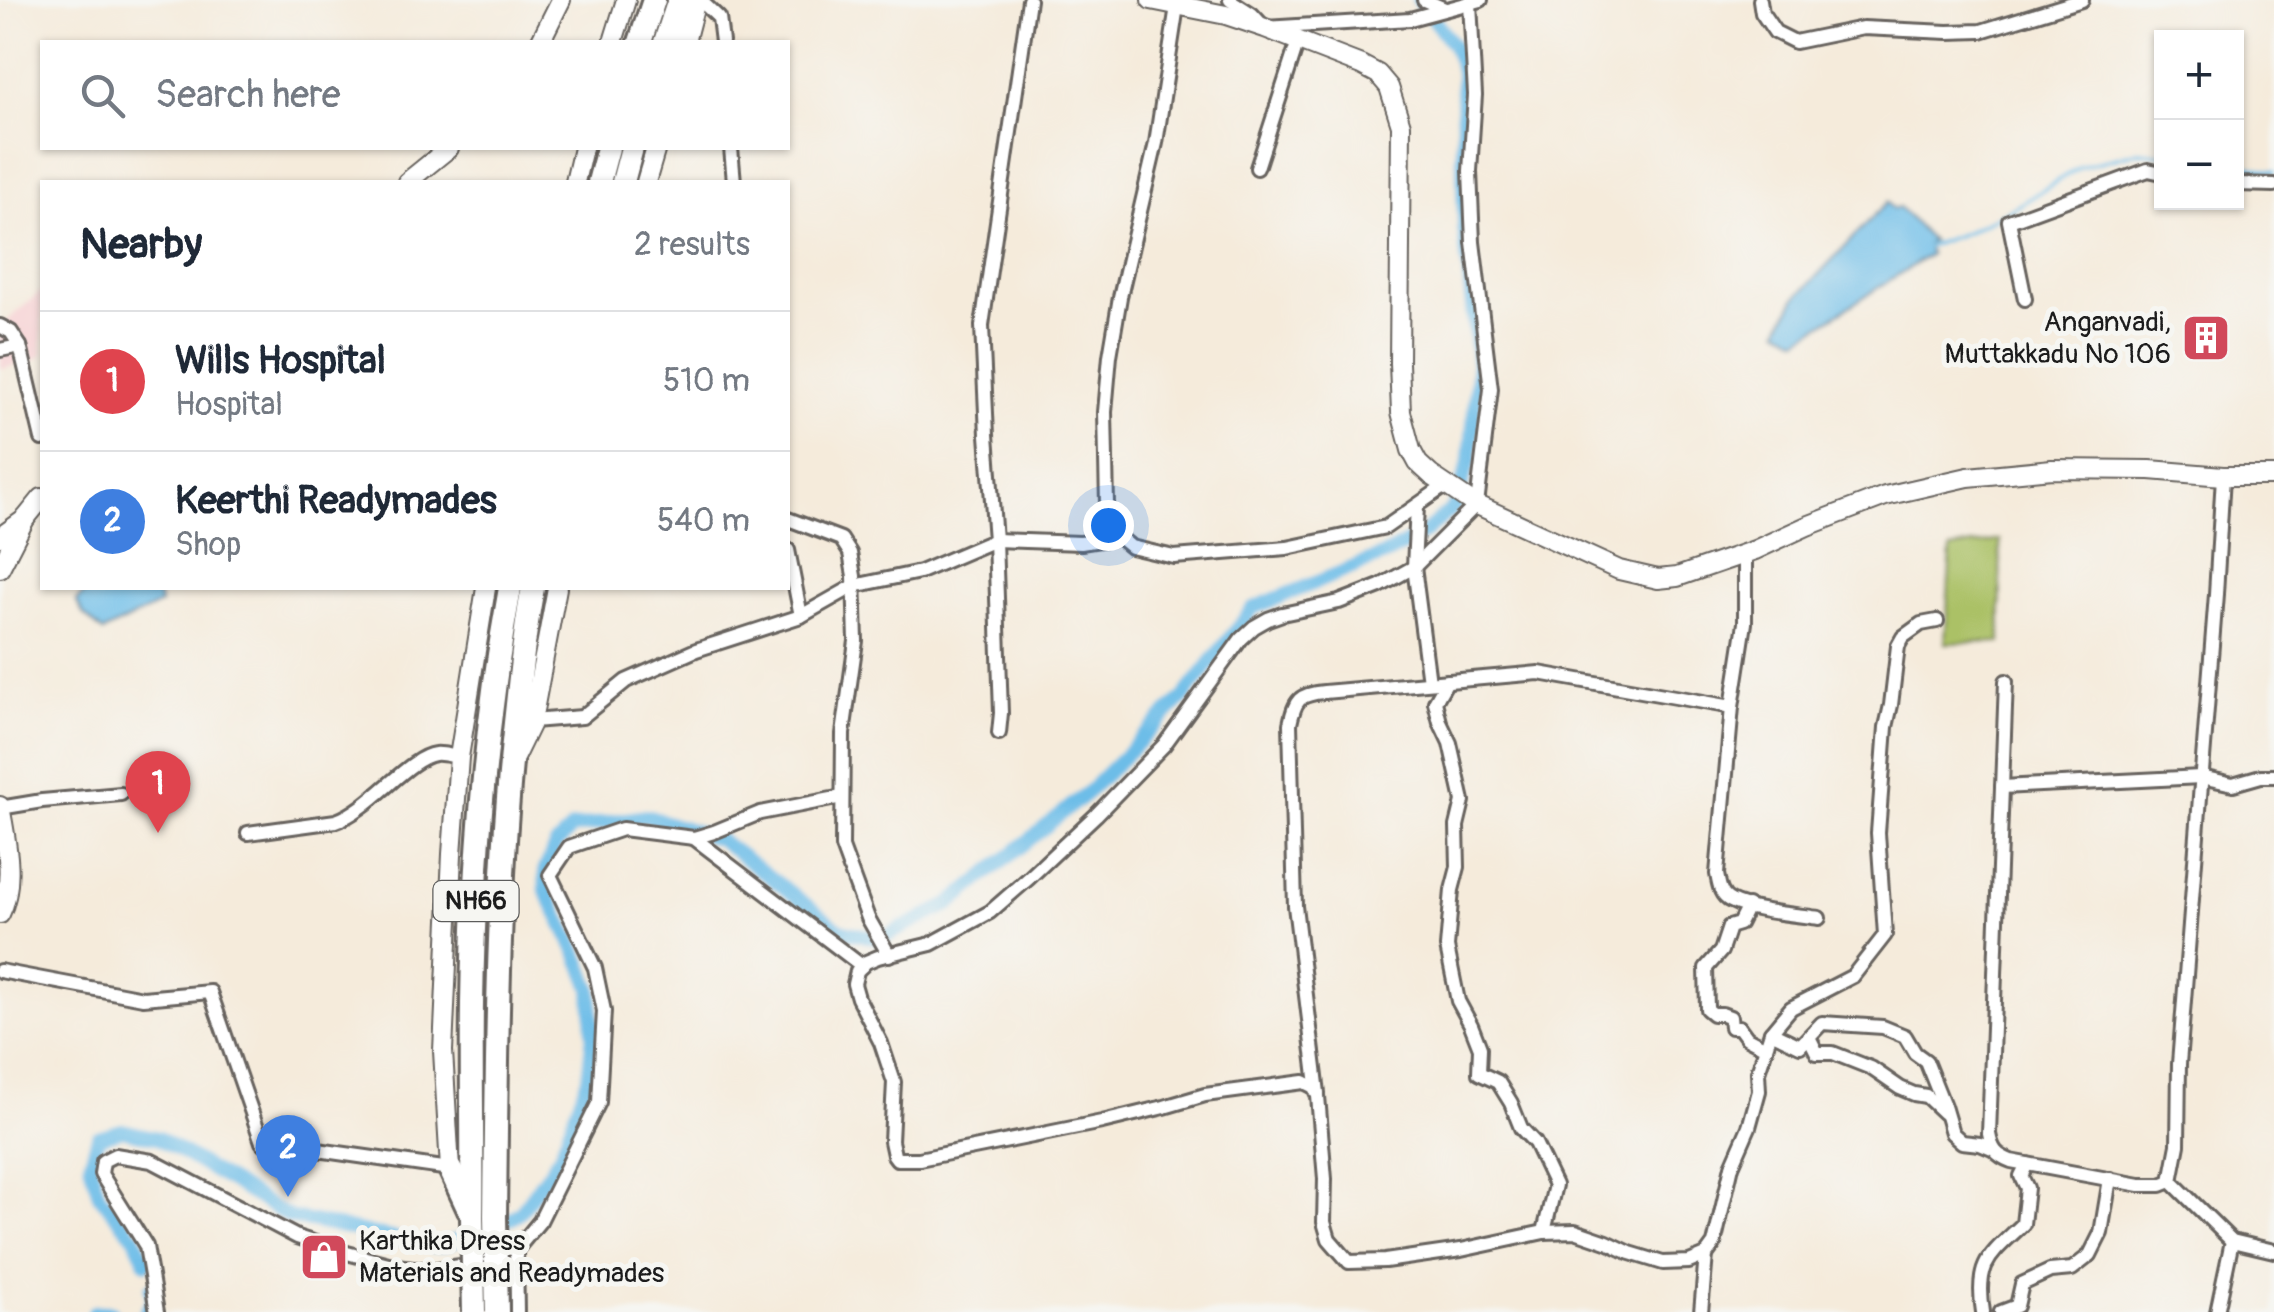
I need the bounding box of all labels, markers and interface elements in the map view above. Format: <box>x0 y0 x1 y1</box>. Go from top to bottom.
map controls <box>2154 30 2244 210</box>
button: + <box>2154 30 2244 120</box>
search box <box>40 40 790 150</box>
icon: search <box>75 68 130 123</box>
text: Search here <box>155 71 341 119</box>
button: − <box>2154 120 2244 210</box>
text: Nearby <box>80 219 202 271</box>
text: 2 results <box>634 225 750 265</box>
place label: Anganvadi, Muttakkadu No 106 <box>1945 305 2171 372</box>
building icon: Anganvadi, Muttakkadu No 106 <box>2180 312 2232 364</box>
text: Wills Hospital <box>175 337 386 385</box>
text: 1 <box>106 361 119 401</box>
text: 510 m <box>663 361 750 401</box>
text: Hospital <box>175 385 283 425</box>
text: Keerthi Readymades <box>175 477 497 525</box>
your location <box>1083 500 1134 551</box>
text: 2 <box>104 501 121 541</box>
text: 540 m <box>657 501 750 541</box>
text: Shop <box>175 525 241 565</box>
pin: 1 <box>126 750 190 833</box>
road number: NH66 <box>434 881 518 921</box>
pin: 2 <box>256 1114 320 1197</box>
place label: Karthika Dress Materials and Readymades <box>359 1224 665 1291</box>
shop icon: Karthika Dress Materials and Readymades <box>298 1231 350 1283</box>

